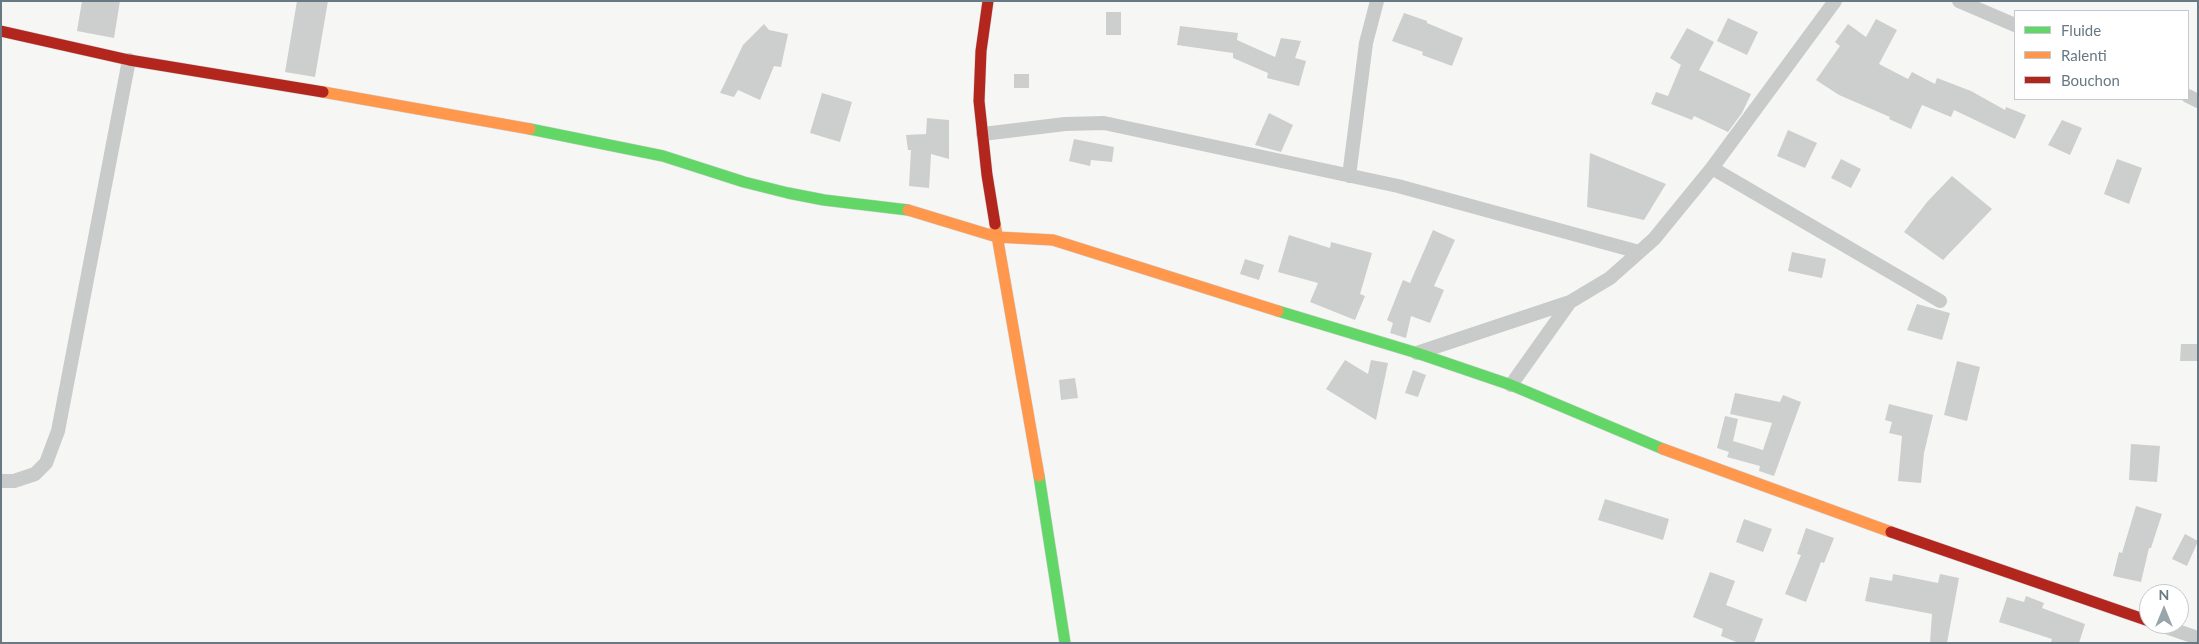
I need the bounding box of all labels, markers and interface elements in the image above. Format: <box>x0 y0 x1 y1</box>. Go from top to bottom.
legend <box>2014 10 2189 100</box>
text: Fluide <box>2061 21 2101 39</box>
text: Ralenti <box>2061 46 2107 64</box>
text: Bouchon <box>2061 71 2120 89</box>
north arrow <box>2139 584 2189 634</box>
text: N <box>2159 586 2169 603</box>

